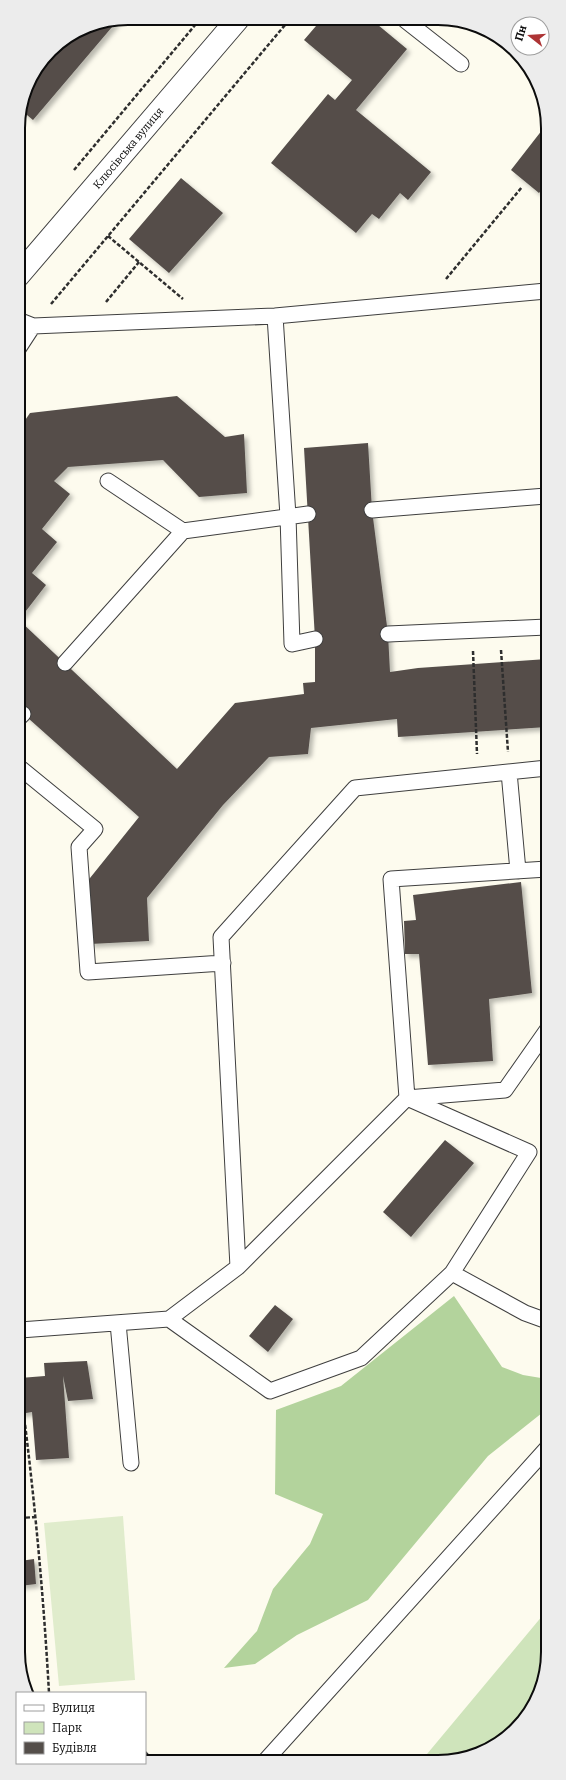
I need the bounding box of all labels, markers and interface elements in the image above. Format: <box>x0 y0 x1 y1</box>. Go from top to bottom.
north arrow <box>510 16 550 56</box>
text: Пн <box>512 23 530 43</box>
street label: Клюсівська вулиця <box>91 105 166 192</box>
legend <box>16 1692 146 1764</box>
text: Вулиця <box>52 1701 95 1715</box>
text: Парк <box>52 1721 82 1735</box>
text: Будівля <box>52 1741 97 1755</box>

